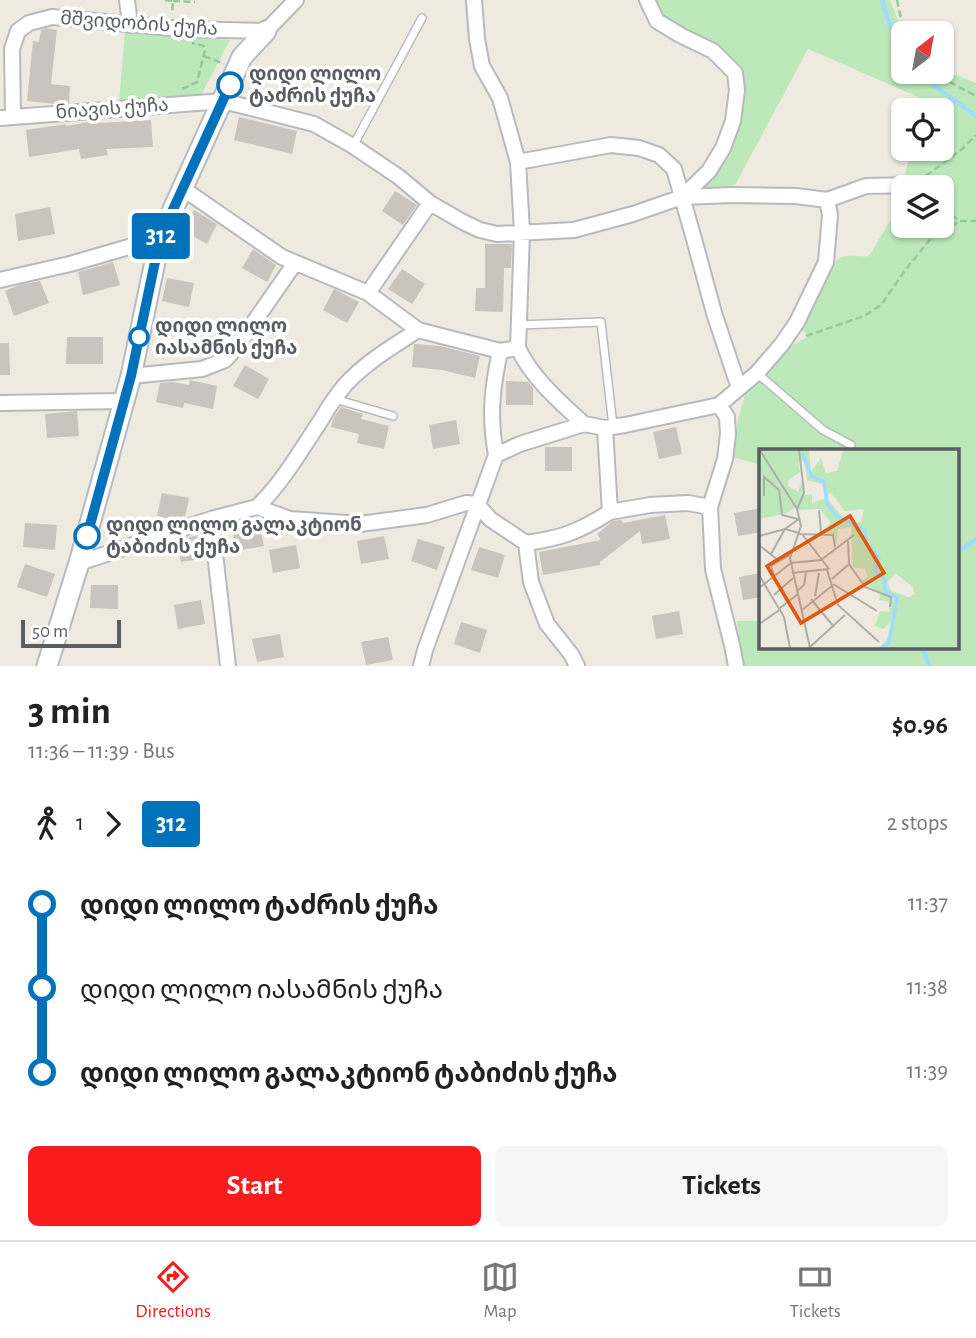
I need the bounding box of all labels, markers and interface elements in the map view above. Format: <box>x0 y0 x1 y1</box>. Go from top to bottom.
street label: მშვიდობის ქუჩა <box>59 9 218 41</box>
north arrow <box>891 21 954 84</box>
map controls <box>891 21 954 238</box>
place label: დიდი ლილო ტაძრის ქუჩა <box>249 65 381 107</box>
marker: დიდი ლილო ტაძრის ქუჩა <box>217 72 243 98</box>
street label: ნიავის ქუჩა <box>55 96 169 123</box>
button: locate <box>891 98 954 161</box>
button: layers <box>891 175 954 238</box>
line badge: 312 <box>121 213 201 259</box>
text: 312 <box>146 224 176 248</box>
place label: დიდი ლილო იასამნის ქუჩა <box>155 317 297 359</box>
marker: დიდი ლილო იასამნის ქუჩა <box>129 327 149 347</box>
inset map <box>759 449 958 648</box>
place label: დიდი ლილო გალაკტიონ ტაბიძის ქუჩა <box>106 516 362 558</box>
marker: დიდი ლილო გალაკტიონ ტაბიძის ქუჩა <box>74 523 100 549</box>
scale bar <box>21 617 121 649</box>
text: 50 m <box>32 622 68 641</box>
text: 3 min <box>28 693 111 731</box>
text: $0.96 <box>892 712 948 738</box>
text: 11:36 – 11:39 · Bus <box>28 740 175 763</box>
icon: walk <box>28 805 66 843</box>
icon: forward <box>94 805 132 843</box>
text: 1 <box>76 812 84 835</box>
text: 312 <box>156 812 186 836</box>
text: 2 stops <box>887 812 948 835</box>
text: 11:37 <box>908 892 948 915</box>
text: დიდი ლილო ტაძრის ქუჩა <box>80 893 438 919</box>
text: 11:38 <box>907 976 948 999</box>
text: დიდი ლილო იასამნის ქუჩა <box>80 977 443 1003</box>
text: 11:39 <box>907 1060 948 1083</box>
text: დიდი ლილო გალაკტიონ ტაბიძის ქუჩა <box>80 1061 618 1087</box>
button: Start <box>28 1146 481 1226</box>
button: Tickets <box>495 1146 948 1226</box>
tab: Directions <box>135 1258 211 1323</box>
tab: Map <box>481 1258 519 1323</box>
tab: Tickets <box>789 1258 841 1323</box>

